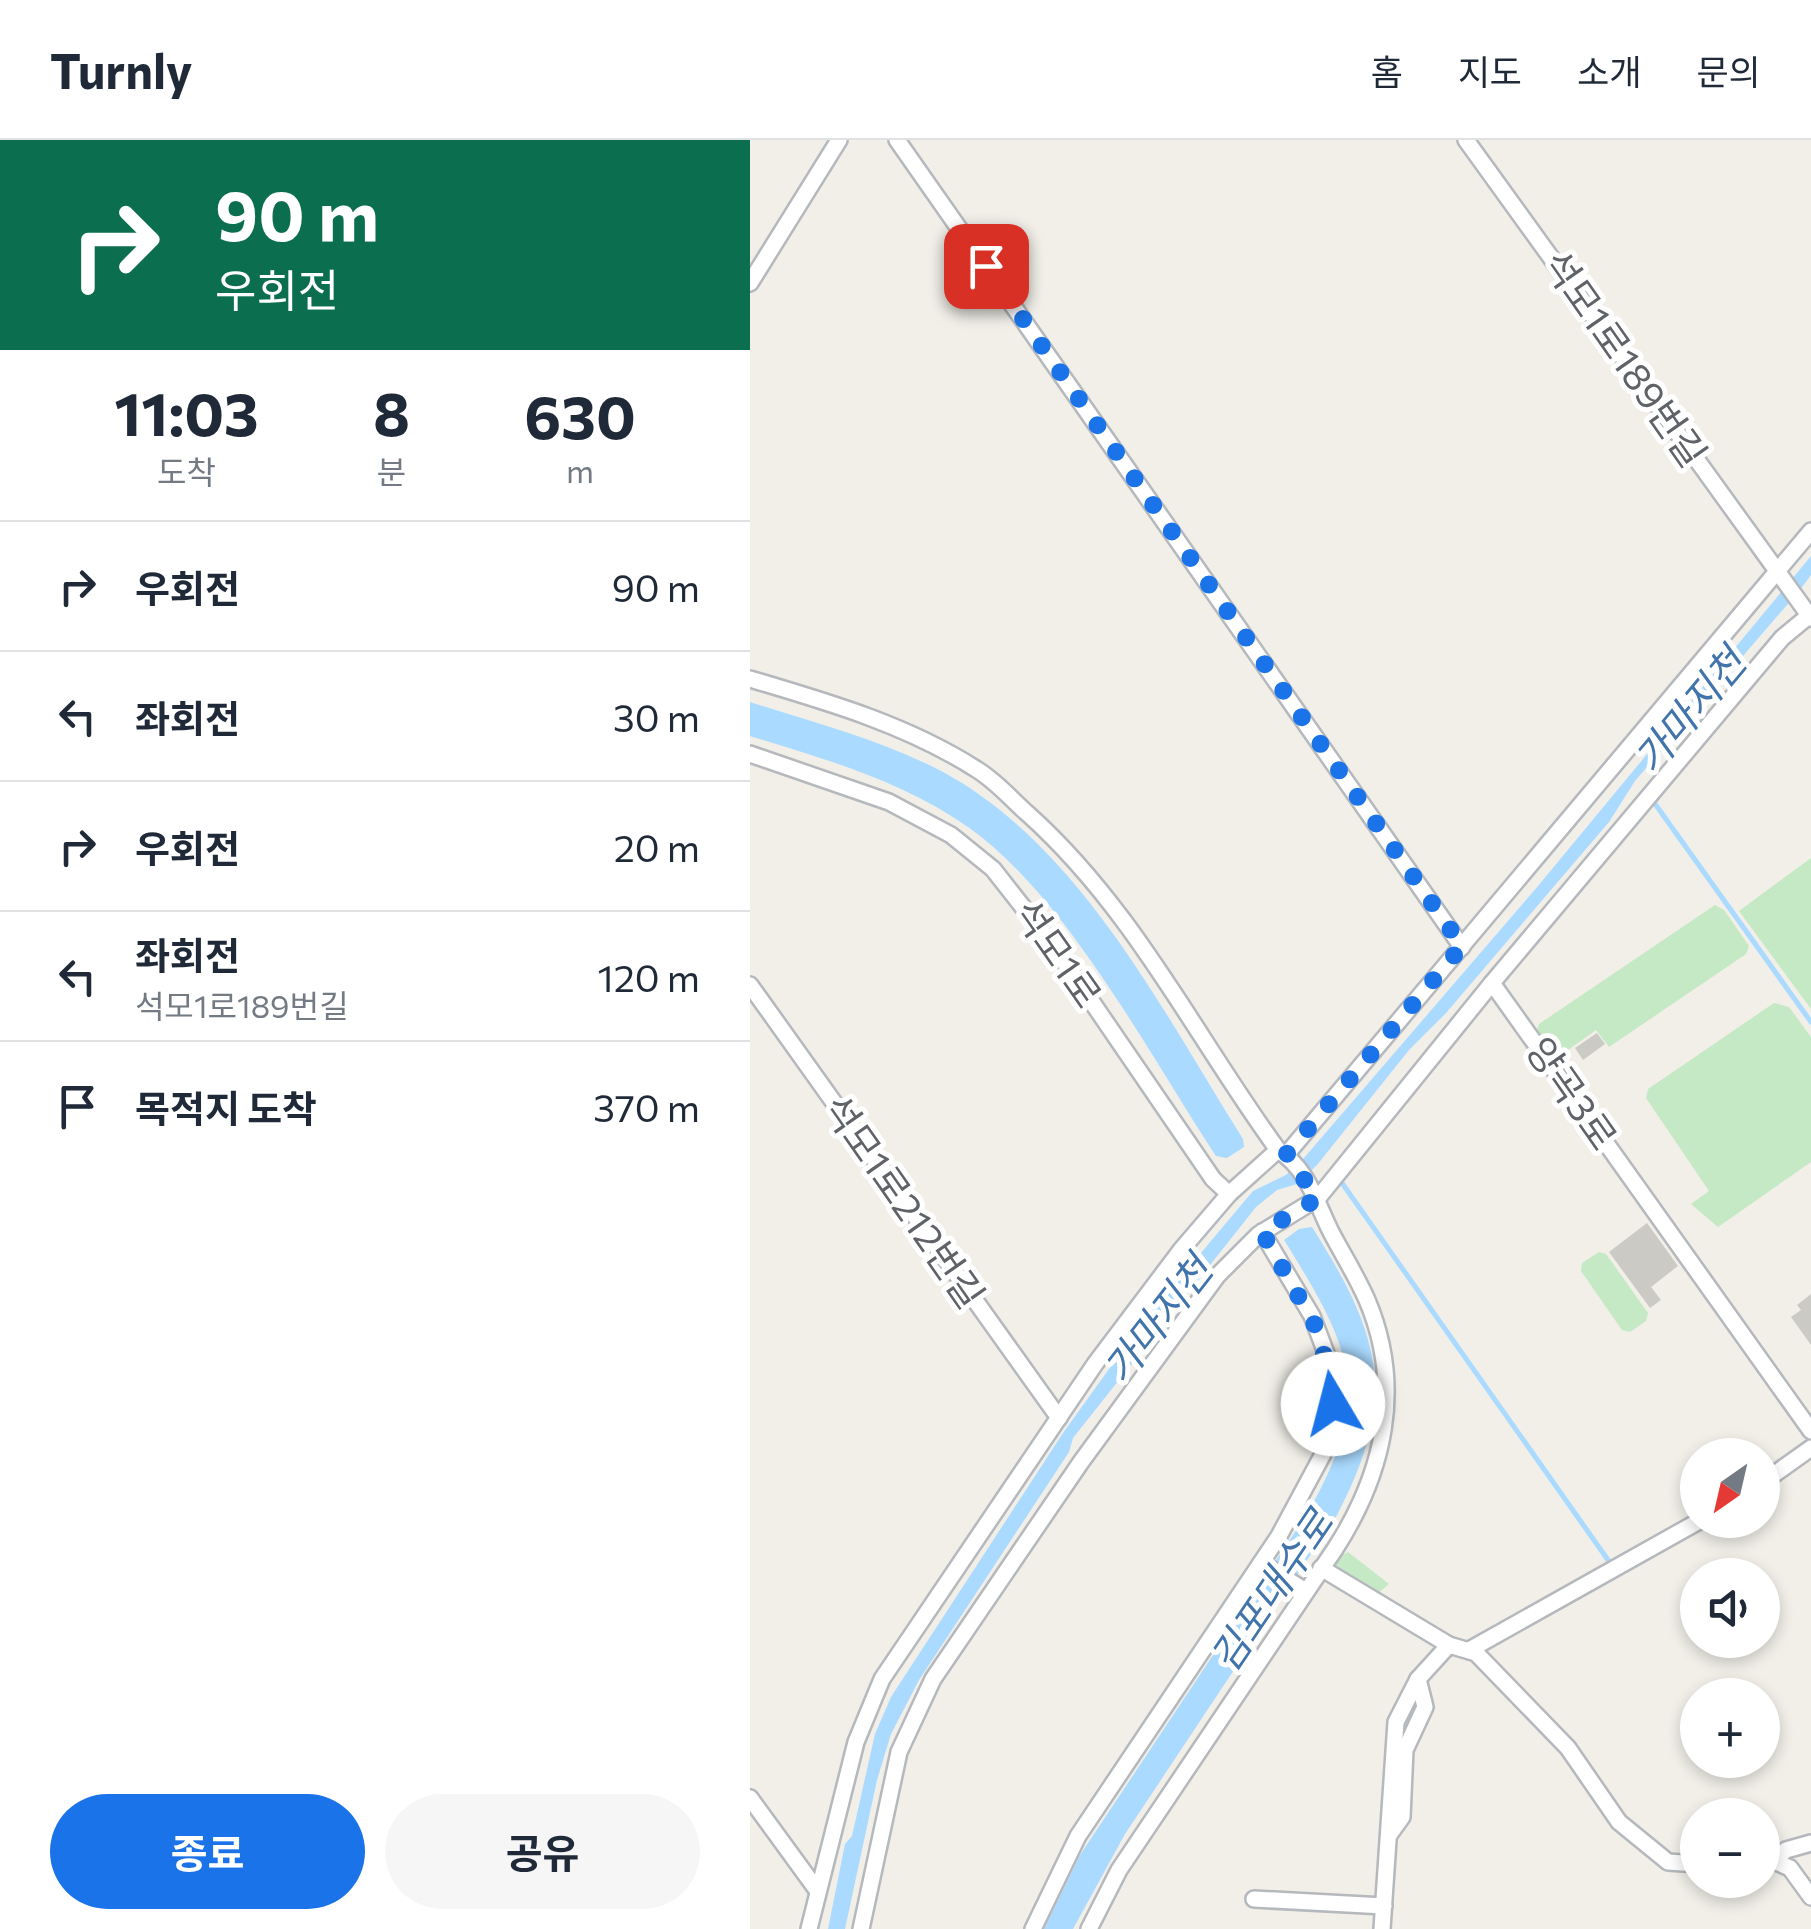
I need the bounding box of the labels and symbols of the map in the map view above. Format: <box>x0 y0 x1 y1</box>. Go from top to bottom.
pin <box>944 224 1029 309</box>
street label: 석모1로189번길 <box>1534 240 1718 475</box>
water label: 가마지천 <box>1622 634 1757 782</box>
street label: 석모1로 <box>1005 889 1113 1016</box>
street label: 양곡3로 <box>1518 1027 1629 1158</box>
street label: 석모1로212번길 <box>814 1085 996 1316</box>
water label: 가마지천 <box>1091 1242 1223 1392</box>
position arrow <box>1281 1352 1385 1456</box>
north arrow <box>1680 1438 1780 1538</box>
water label: 김포대수로 <box>1198 1498 1343 1680</box>

